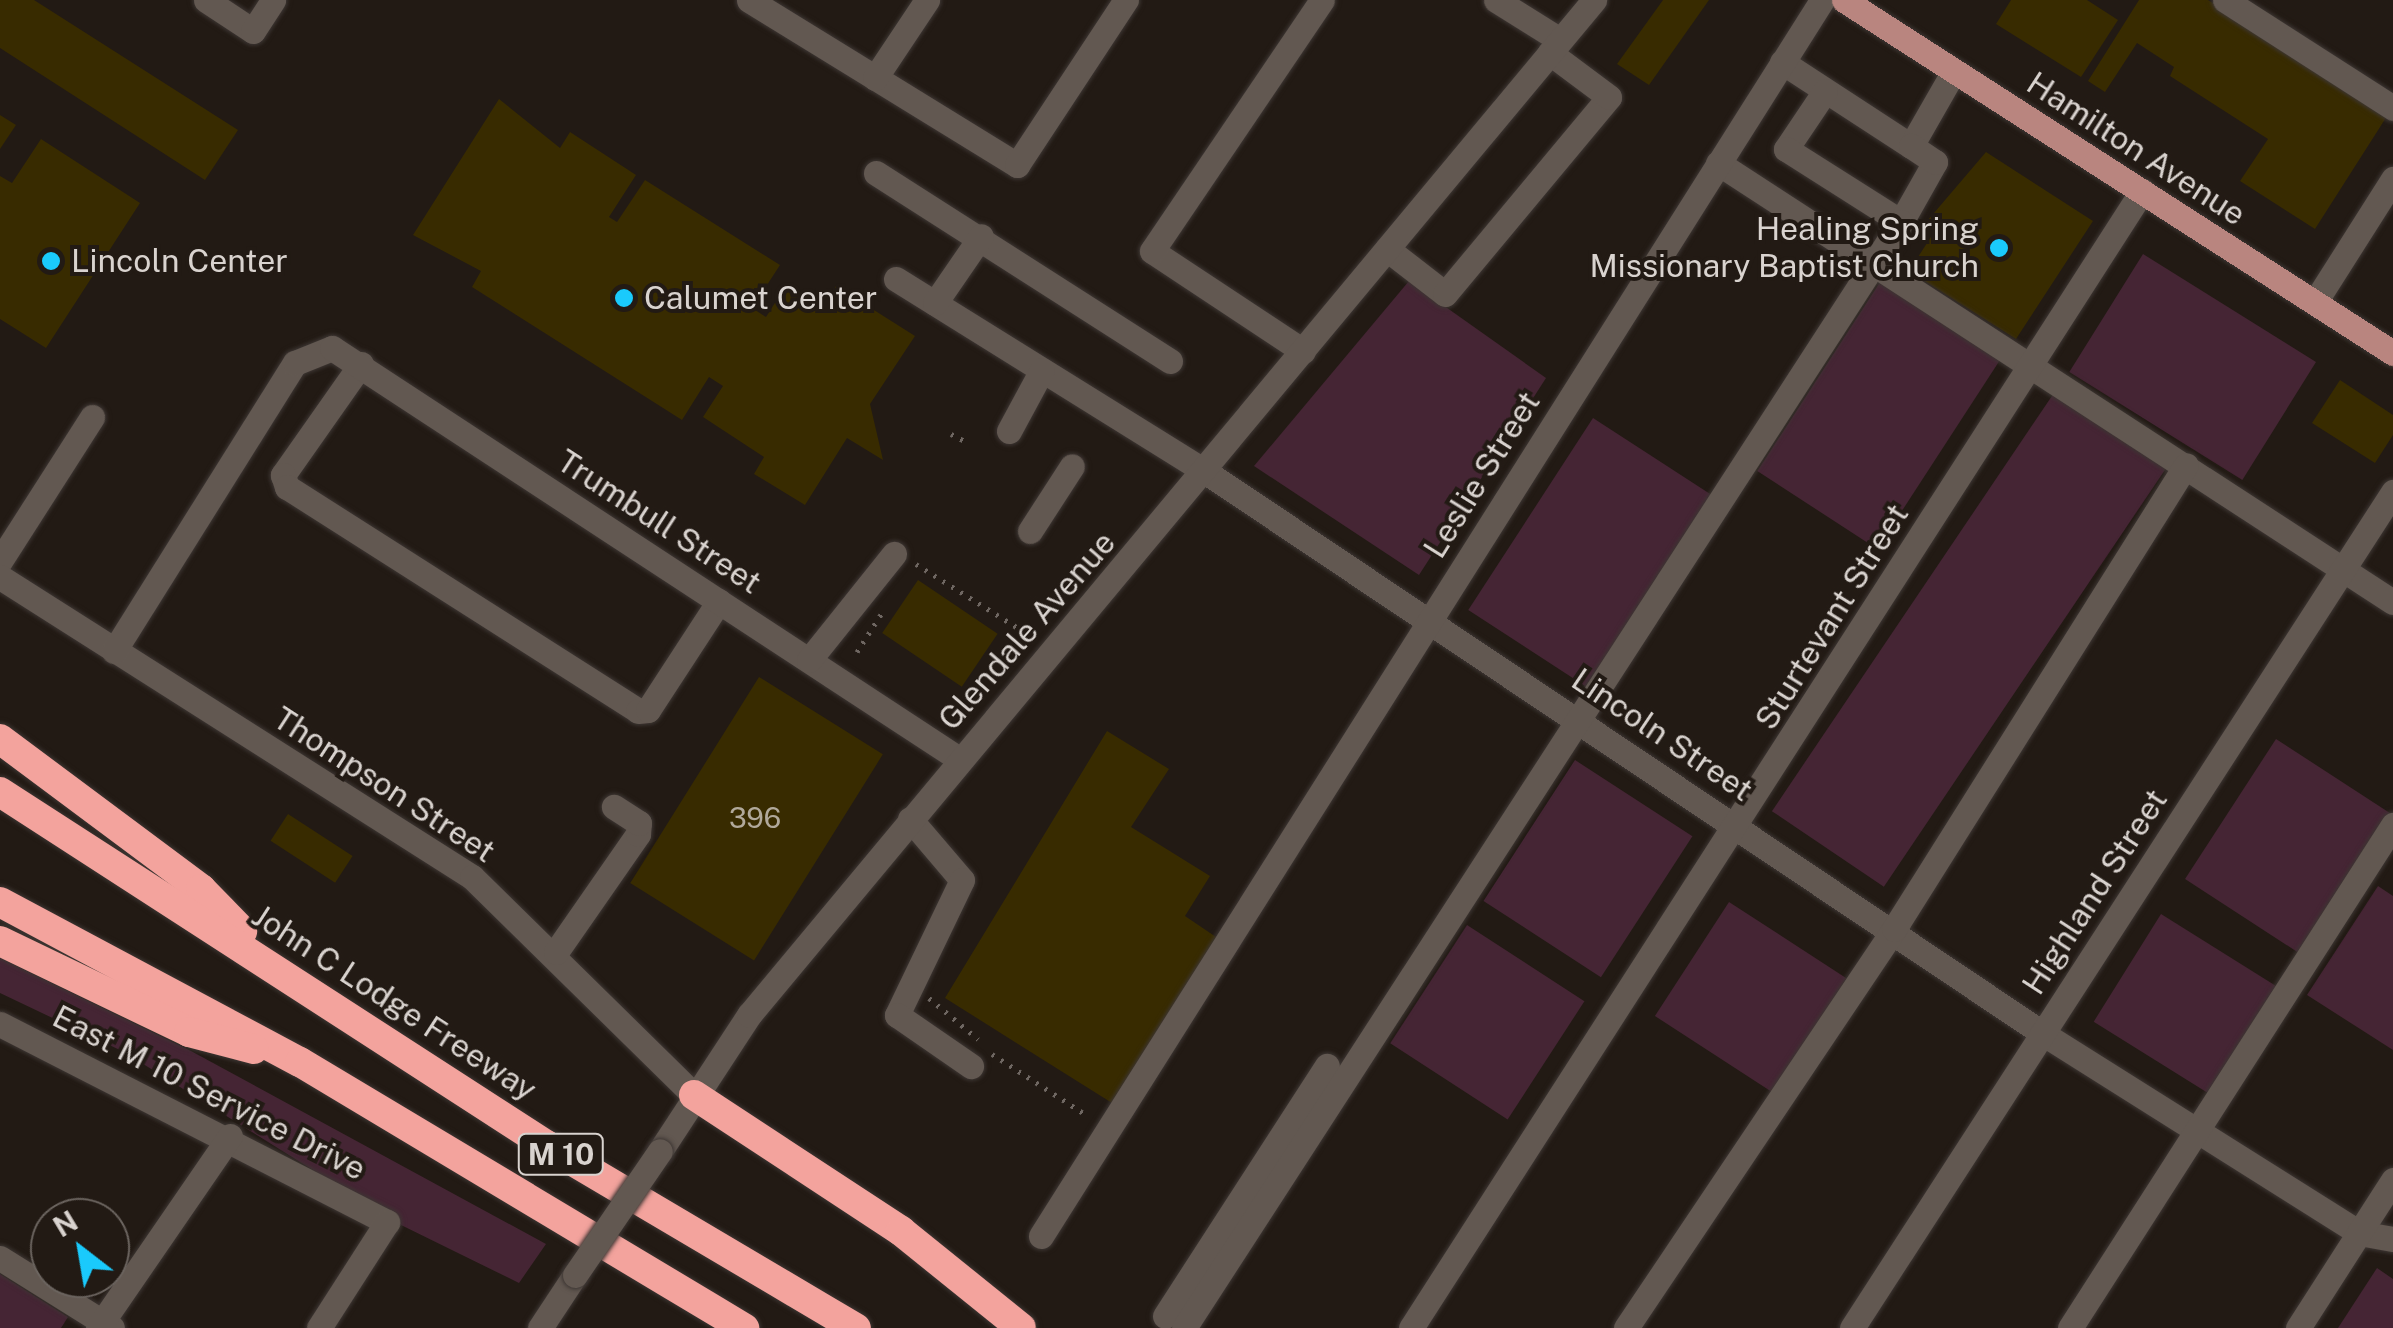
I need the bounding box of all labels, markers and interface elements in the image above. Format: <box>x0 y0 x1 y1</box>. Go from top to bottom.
street label: Hamilton Avenue <box>2020 64 2252 234</box>
place label: Healing Spring Missionary Baptist Church <box>1589 211 1979 286</box>
marker: Healing Spring Missionary Baptist Church <box>1988 237 2010 259</box>
place label: Lincoln Center <box>71 242 288 280</box>
marker: Lincoln Center <box>40 250 62 272</box>
place label: Calumet Center <box>644 279 877 317</box>
marker: Calumet Center <box>613 287 635 309</box>
street label: Leslie Street <box>1416 385 1548 565</box>
street label: Trumbull Street <box>550 442 768 602</box>
street label: Sturtevant Street <box>1747 497 1917 737</box>
street label: Glendale Avenue <box>930 524 1124 738</box>
street label: Lincoln Street <box>1564 660 1760 810</box>
street label: Thompson Street <box>266 699 502 871</box>
street label: Highland Street <box>2014 782 2176 1002</box>
house number: 396 <box>729 801 781 835</box>
street label: John C Lodge Freeway <box>245 897 543 1109</box>
street label: East M 10 Service Drive <box>46 997 372 1189</box>
road number: M 10 <box>516 1129 606 1179</box>
north arrow <box>30 1198 130 1298</box>
text: N <box>47 1204 83 1243</box>

